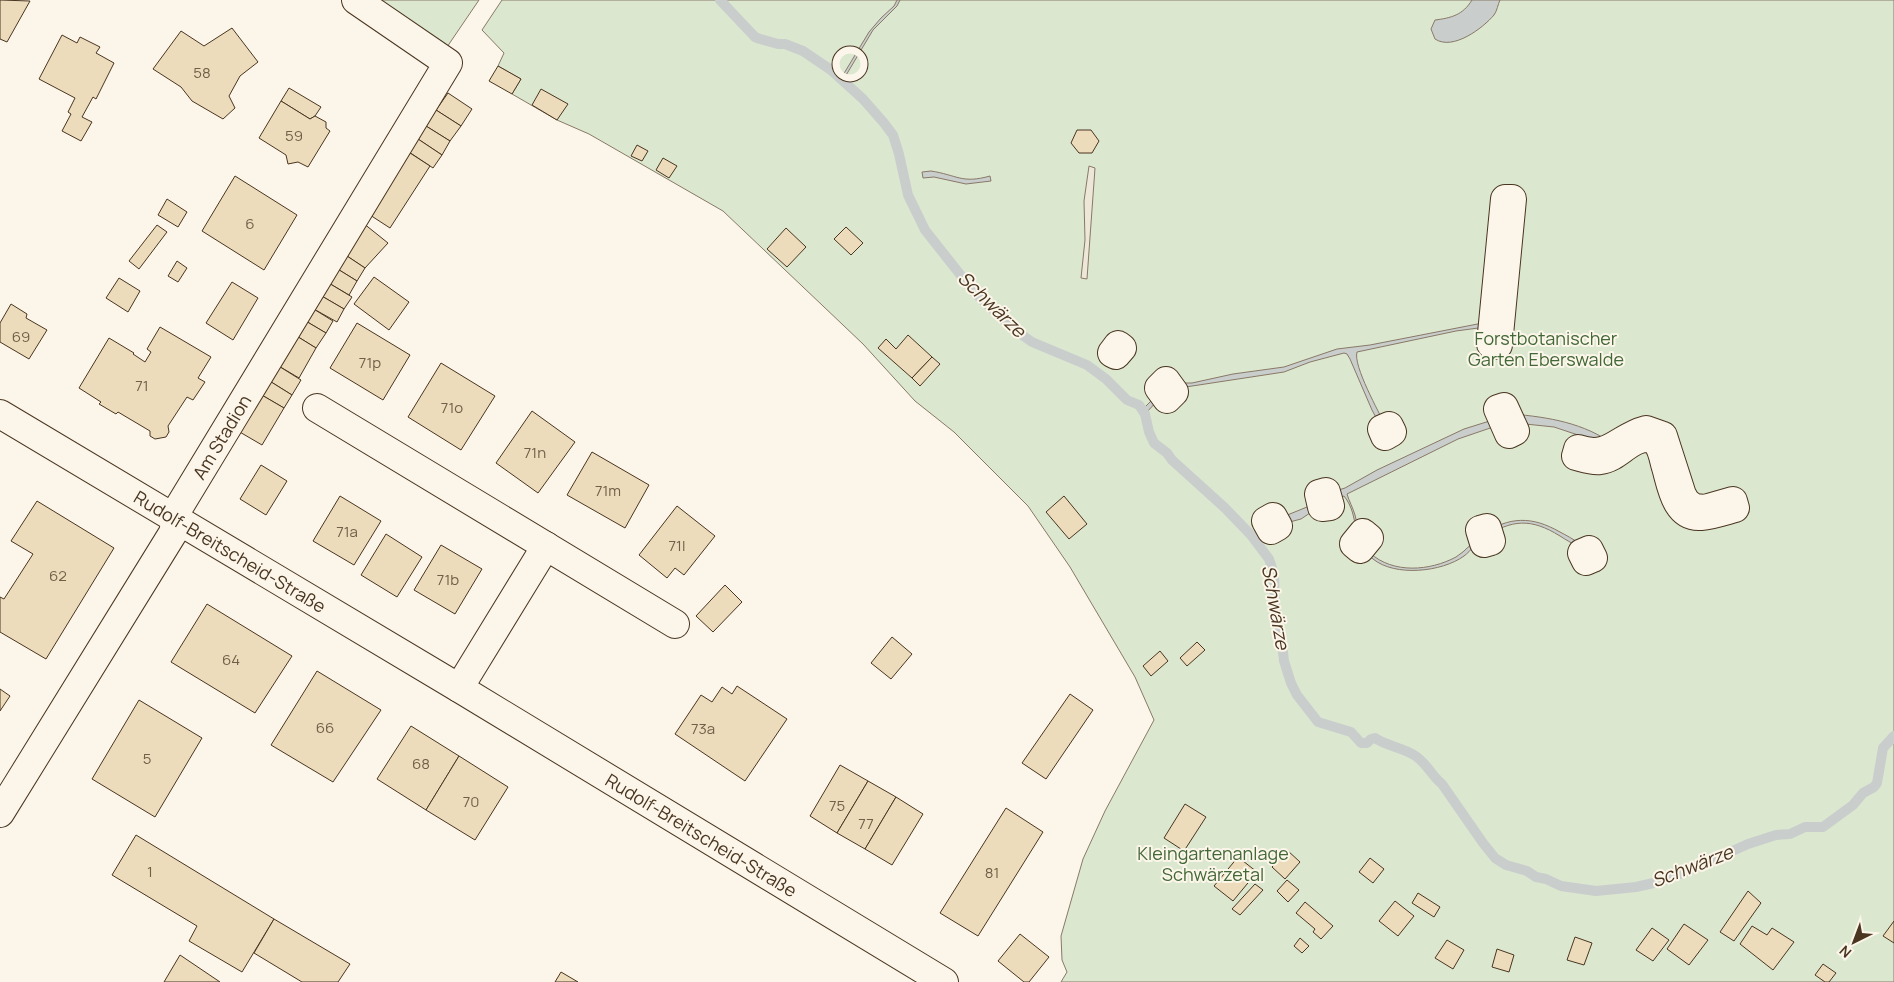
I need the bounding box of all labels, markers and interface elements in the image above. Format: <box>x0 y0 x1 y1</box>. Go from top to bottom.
house number: 58 <box>193 62 211 83</box>
house number: 59 <box>285 125 303 146</box>
house number: 6 <box>245 213 255 234</box>
water label: Schwärze <box>952 265 1033 344</box>
house number: 69 <box>12 326 30 347</box>
park label: Forstbotanischer Garten Eberswalde <box>1468 326 1624 371</box>
house number: 71p <box>359 352 381 373</box>
house number: 71 <box>135 375 149 396</box>
street label: Am Stadion <box>187 390 256 483</box>
house number: 71o <box>441 397 463 418</box>
house number: 71n <box>524 442 546 463</box>
house number: 71m <box>595 480 621 501</box>
street label: Rudolf-Breitscheid-Straße <box>130 485 331 618</box>
house number: 71a <box>336 521 358 542</box>
house number: 71l <box>669 535 685 556</box>
water label: Schwärze <box>1256 563 1297 653</box>
house number: 62 <box>49 565 67 586</box>
house number: 71b <box>437 569 459 590</box>
house number: 64 <box>222 649 240 670</box>
house number: 66 <box>316 717 334 738</box>
house number: 73a <box>691 718 715 739</box>
house number: 5 <box>143 748 151 769</box>
house number: 68 <box>412 753 430 774</box>
street label: Rudolf-Breitscheid-Straße <box>601 768 802 902</box>
house number: 70 <box>463 791 479 812</box>
house number: 75 <box>829 795 845 816</box>
house number: 77 <box>858 813 874 834</box>
water label: Schwärze <box>1648 838 1738 893</box>
park label: Kleingartenanlage Schwärzetal <box>1137 841 1289 886</box>
house number: 1 <box>147 861 153 882</box>
house number: 81 <box>985 862 999 883</box>
north arrow <box>1829 917 1879 967</box>
text: N <box>1835 942 1855 962</box>

